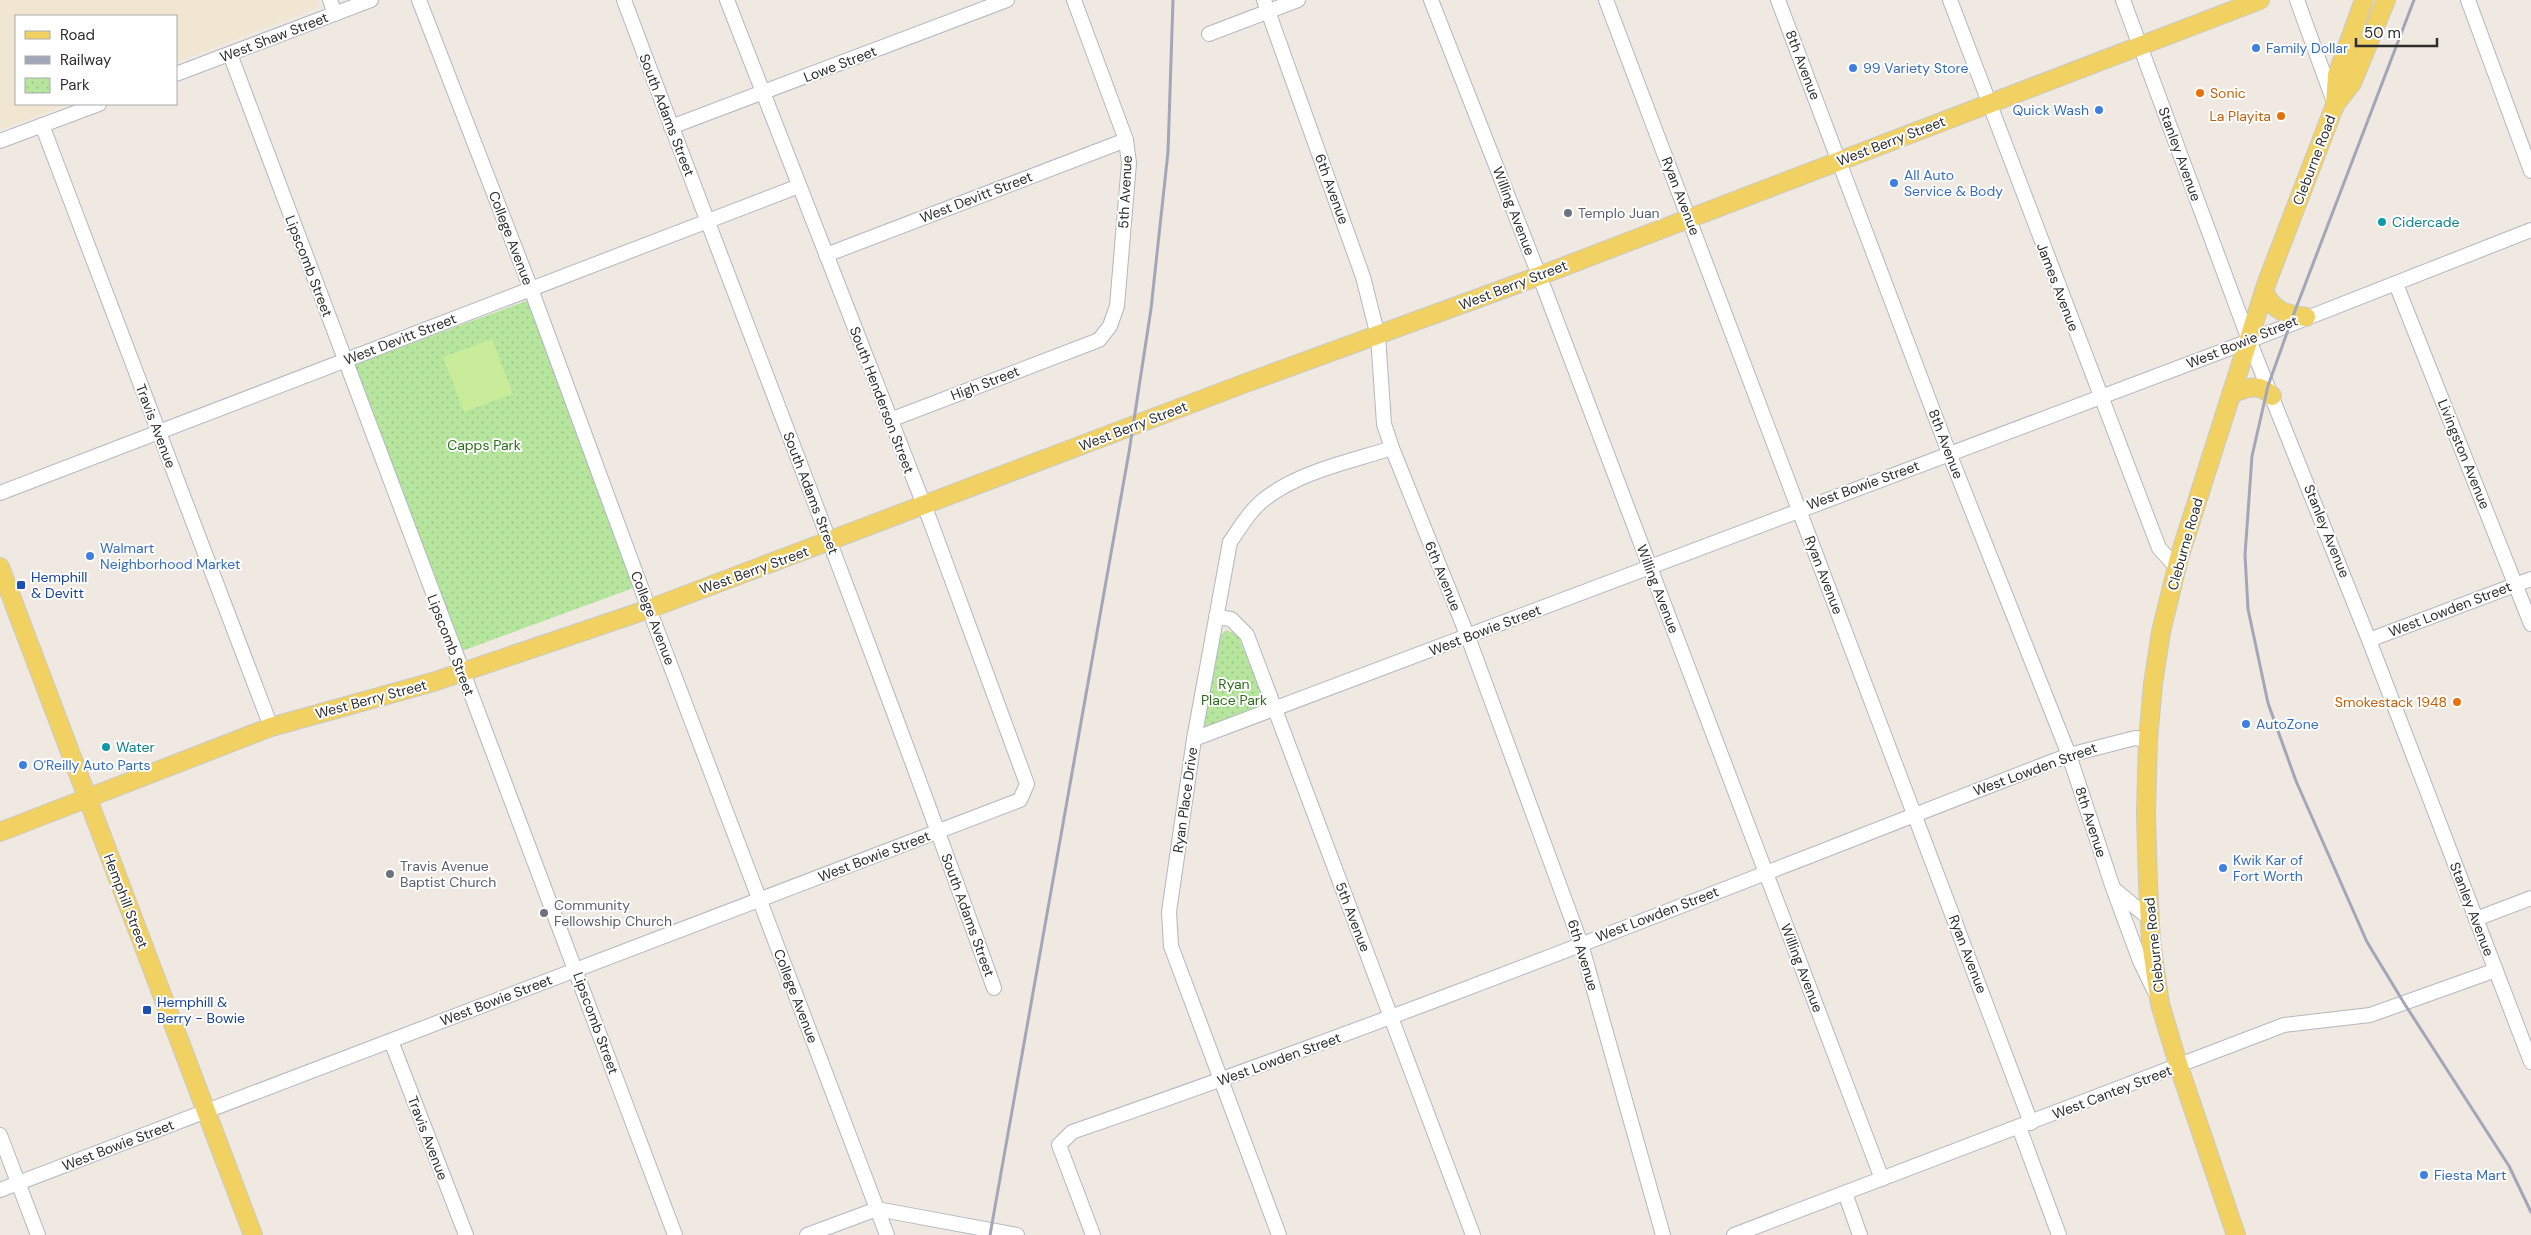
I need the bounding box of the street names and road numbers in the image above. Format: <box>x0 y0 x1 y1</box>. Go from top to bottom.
street label: West Shaw Street <box>217 8 331 66</box>
street label: 8th Avenue <box>1781 28 1825 103</box>
street label: Lowe Street <box>801 42 879 86</box>
street label: South Adams Street <box>635 51 699 179</box>
street label: Stanley Avenue <box>2155 104 2205 204</box>
street label: West Berry Street <box>1834 112 1948 170</box>
street label: Cleburne Road <box>2289 112 2339 208</box>
street label: 6th Avenue <box>1311 151 1353 227</box>
street label: Ryan Avenue <box>1658 154 1704 238</box>
street label: 5th Avenue <box>1114 155 1136 229</box>
street label: Willing Avenue <box>1489 164 1539 258</box>
street label: West Devitt Street <box>917 167 1035 227</box>
street label: College Avenue <box>485 188 537 288</box>
street label: Lipscomb Street <box>281 213 337 319</box>
street label: James Avenue <box>2033 240 2083 334</box>
street label: West Berry Street <box>1456 256 1570 314</box>
street label: West Devitt Street <box>341 309 459 369</box>
street label: West Bowie Street <box>2184 311 2300 373</box>
street label: South Henderson Street <box>846 324 918 476</box>
street label: High Street <box>948 362 1022 404</box>
street label: Travis Avenue <box>132 381 180 471</box>
street label: Livingston Avenue <box>2434 396 2494 512</box>
street label: West Berry Street <box>1076 397 1190 455</box>
street label: 8th Avenue <box>1924 407 1968 482</box>
street label: South Adams Street <box>779 429 843 557</box>
street label: West Bowie Street <box>1804 456 1922 514</box>
street label: Stanley Avenue <box>2300 482 2354 580</box>
street label: Cleburne Road <box>2163 496 2207 592</box>
street label: Ryan Avenue <box>1801 533 1847 617</box>
street label: 6th Avenue <box>1421 538 1465 614</box>
street label: West Berry Street <box>697 542 811 598</box>
street label: Willing Avenue <box>1633 542 1683 636</box>
street label: College Avenue <box>627 568 679 668</box>
street label: West Lowden Street <box>2386 577 2514 641</box>
street label: Lipscomb Street <box>423 592 479 698</box>
street label: West Bowie Street <box>1426 600 1544 660</box>
street label: West Berry Street <box>313 675 429 723</box>
street label: West Lowden Street <box>1971 738 2099 800</box>
street label: Ryan Place Drive <box>1169 746 1201 854</box>
street label: 8th Avenue <box>2071 784 2111 860</box>
street label: West Bowie Street <box>815 826 933 886</box>
street label: Hemphill Street <box>100 851 152 951</box>
street label: South Adams Street <box>937 851 999 979</box>
street label: Stanley Avenue <box>2446 859 2498 959</box>
street label: 5th Avenue <box>1331 880 1375 955</box>
street label: West Lowden Street <box>1593 882 1721 946</box>
street label: Cleburne Road <box>2140 897 2168 993</box>
street label: Ryan Avenue <box>1945 912 1991 996</box>
street label: 6th Avenue <box>1564 917 1602 993</box>
street label: Willing Avenue <box>1777 921 1827 1015</box>
street label: College Avenue <box>770 946 822 1046</box>
street label: Lipscomb Street <box>569 969 623 1077</box>
street label: West Bowie Street <box>437 970 555 1030</box>
street label: West Lowden Street <box>1215 1028 1343 1090</box>
street label: West Cantey Street <box>2050 1061 2174 1123</box>
street label: Travis Avenue <box>404 1093 452 1183</box>
street label: West Bowie Street <box>59 1115 177 1175</box>

